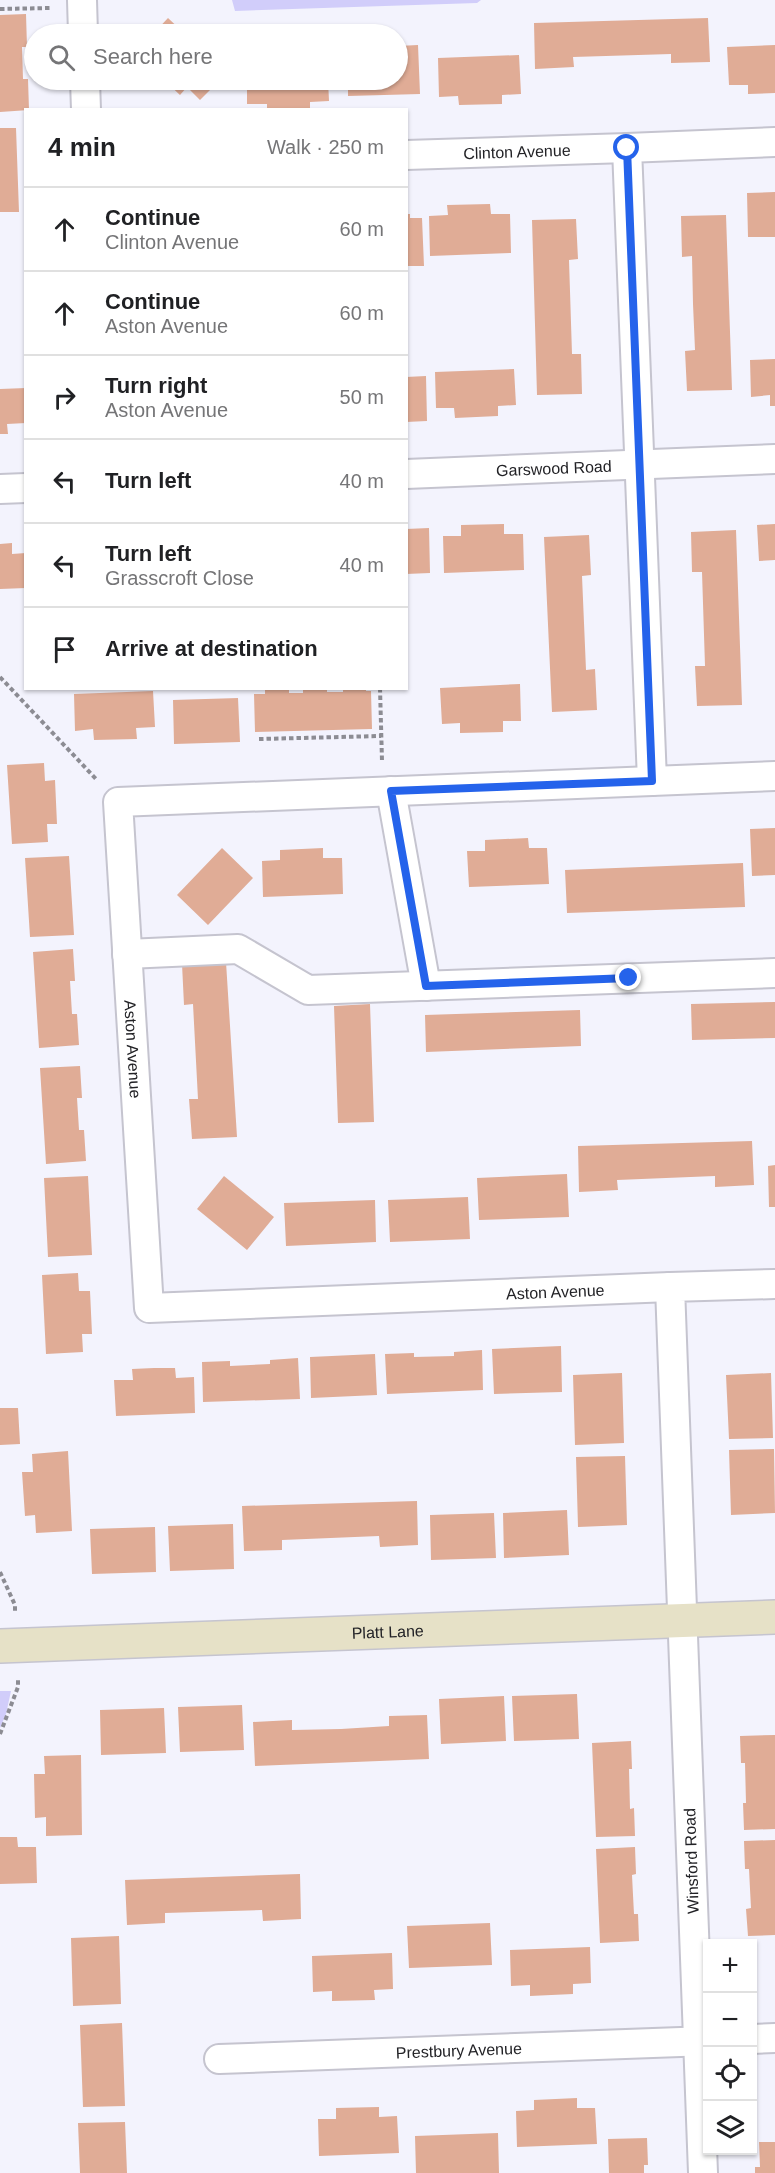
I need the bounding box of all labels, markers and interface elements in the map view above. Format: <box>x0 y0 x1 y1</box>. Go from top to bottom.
search box <box>24 24 408 90</box>
icon: search <box>45 41 78 74</box>
text: Search here <box>93 44 213 69</box>
text: 4 min <box>48 132 116 162</box>
route start <box>613 134 639 160</box>
text: Walk · 250 m <box>267 136 384 158</box>
street label: Clinton Avenue <box>463 142 571 162</box>
text: Continue <box>105 205 200 230</box>
icon: ahead <box>48 213 81 246</box>
text: 60 m <box>340 218 384 240</box>
text: Clinton Avenue <box>105 231 239 253</box>
text: Continue <box>105 289 200 314</box>
icon: ahead <box>48 297 81 330</box>
text: 60 m <box>340 302 384 324</box>
text: Aston Avenue <box>105 315 228 337</box>
text: Turn right <box>105 373 207 398</box>
icon: right <box>48 381 81 414</box>
text: 50 m <box>340 386 384 408</box>
text: Aston Avenue <box>105 399 228 421</box>
street label: Garswood Road <box>496 458 612 479</box>
icon: left <box>48 465 81 498</box>
text: Turn left <box>105 468 191 493</box>
text: 40 m <box>340 470 384 492</box>
text: Turn left <box>105 541 191 566</box>
icon: left <box>48 549 81 582</box>
text: 40 m <box>340 554 384 576</box>
text: Grasscroft Close <box>105 567 254 589</box>
icon: arrive <box>48 633 81 666</box>
text: Arrive at destination <box>105 636 318 661</box>
route end <box>615 964 641 990</box>
street label: Aston Avenue <box>121 999 144 1099</box>
street label: Aston Avenue <box>506 1282 605 1303</box>
street label: Platt Lane <box>351 1622 424 1642</box>
street label: Winsford Road <box>681 1808 702 1914</box>
map controls <box>703 1939 757 2155</box>
button: + <box>703 1939 757 1993</box>
button: − <box>703 1993 757 2047</box>
street label: Prestbury Avenue <box>396 2040 522 2061</box>
button: locate <box>703 2047 757 2101</box>
button: layers <box>703 2101 757 2155</box>

